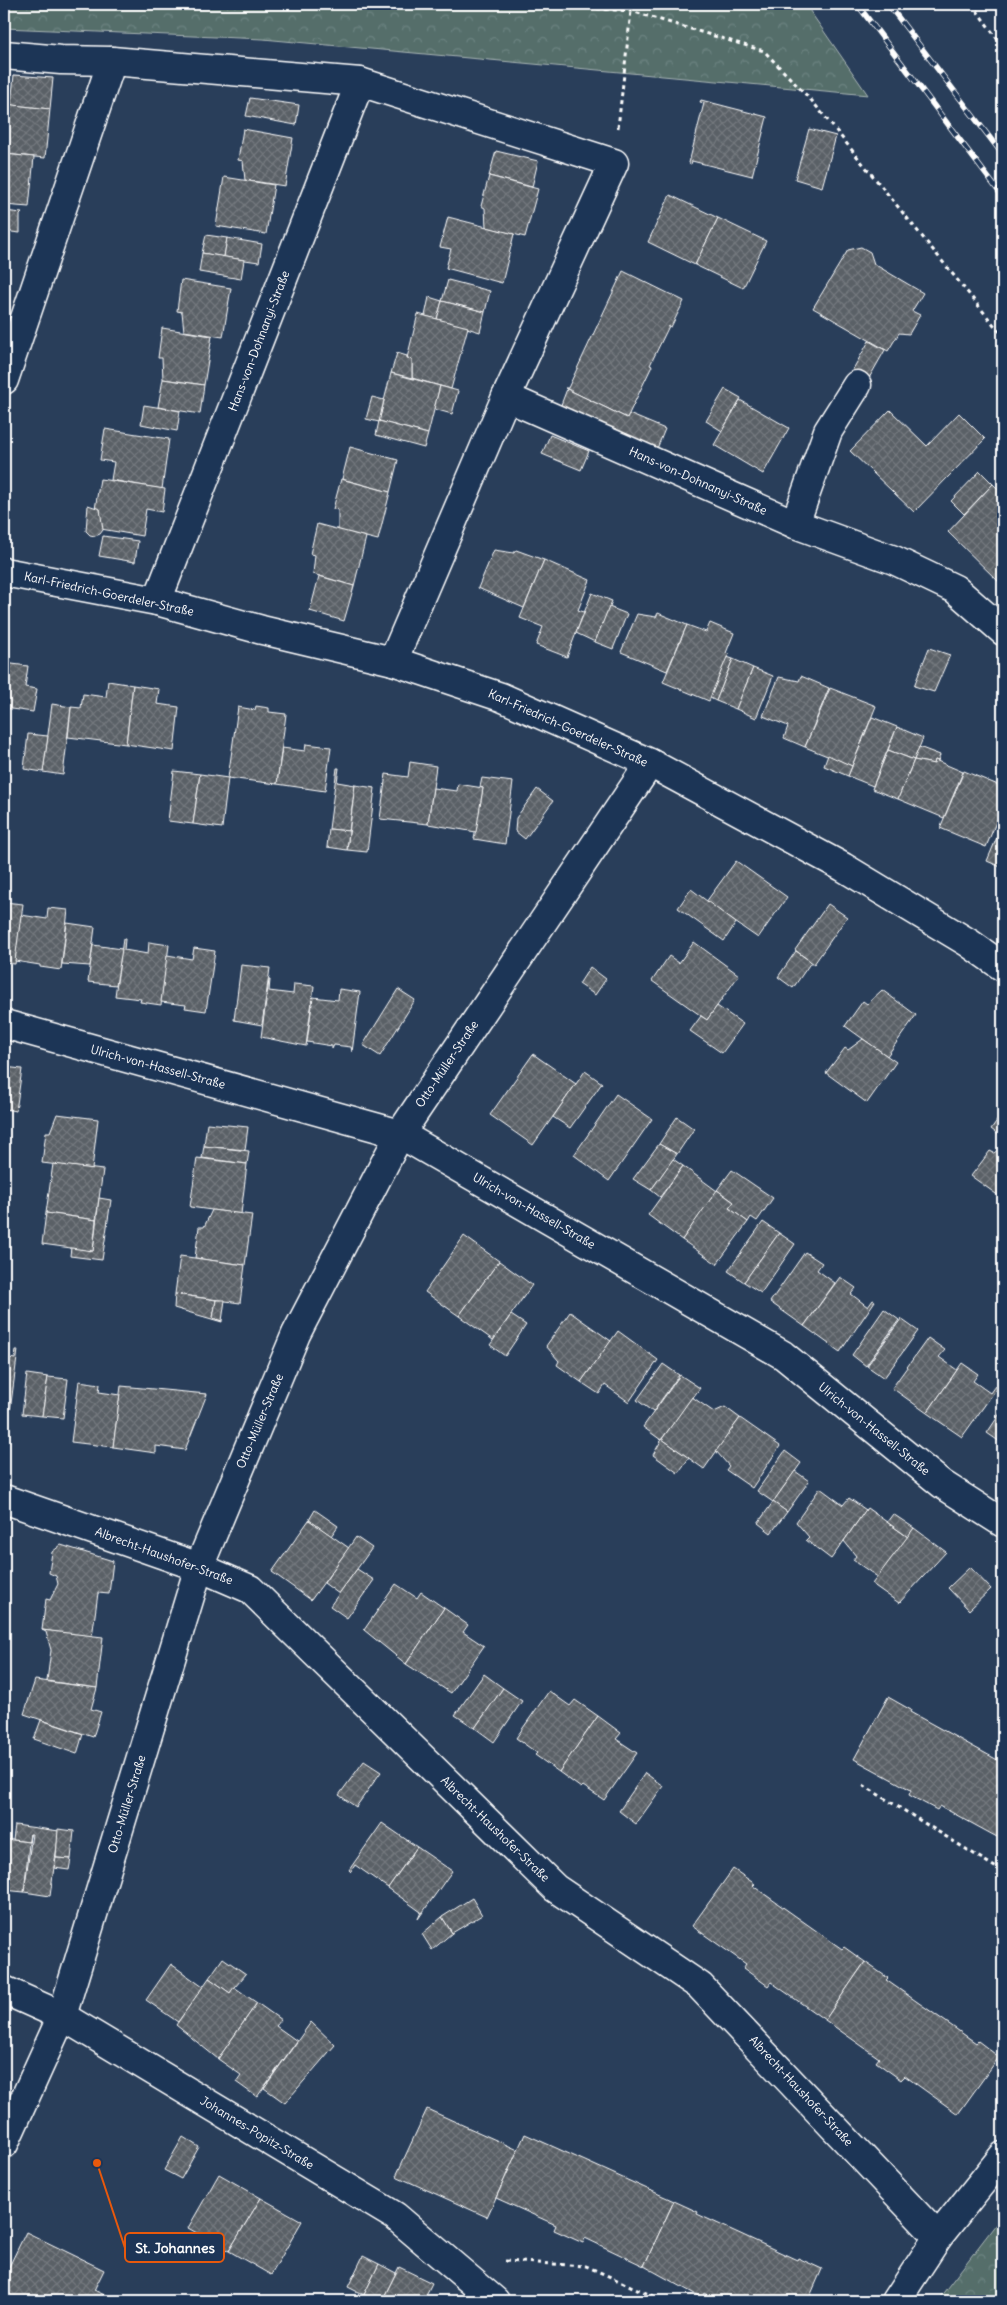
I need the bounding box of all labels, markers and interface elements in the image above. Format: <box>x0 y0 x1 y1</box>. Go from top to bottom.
street label: Hans-von-Dohnanyi-Straße <box>225 268 292 413</box>
street label: Hans-von-Dohnanyi-Straße <box>627 443 770 518</box>
street label: Karl-Friedrich-Goerdeler-Straße <box>23 568 195 619</box>
street label: Karl-Friedrich-Goerdeler-Straße <box>486 685 650 770</box>
street label: Otto-Müller-Straße <box>412 1017 481 1110</box>
street label: Ulrich-von-Hassell-Straße <box>89 1041 227 1092</box>
street label: Ulrich-von-Hassell-Straße <box>470 1169 598 1252</box>
street label: Otto-Müller-Straße <box>233 1371 286 1471</box>
street label: Ulrich-von-Hassell-Straße <box>816 1379 933 1478</box>
street label: Albrecht-Haushofer-Straße <box>93 1524 235 1587</box>
street label: Otto-Müller-Straße <box>104 1753 149 1855</box>
street label: Albrecht-Haushofer-Straße <box>438 1773 553 1885</box>
street label: Albrecht-Haushofer-Straße <box>746 2032 856 2149</box>
street label: Johannes-Popitz-Straße <box>198 2093 317 2172</box>
callout: St. Johannes <box>125 2233 224 2262</box>
text: St. Johannes <box>135 2239 215 2257</box>

